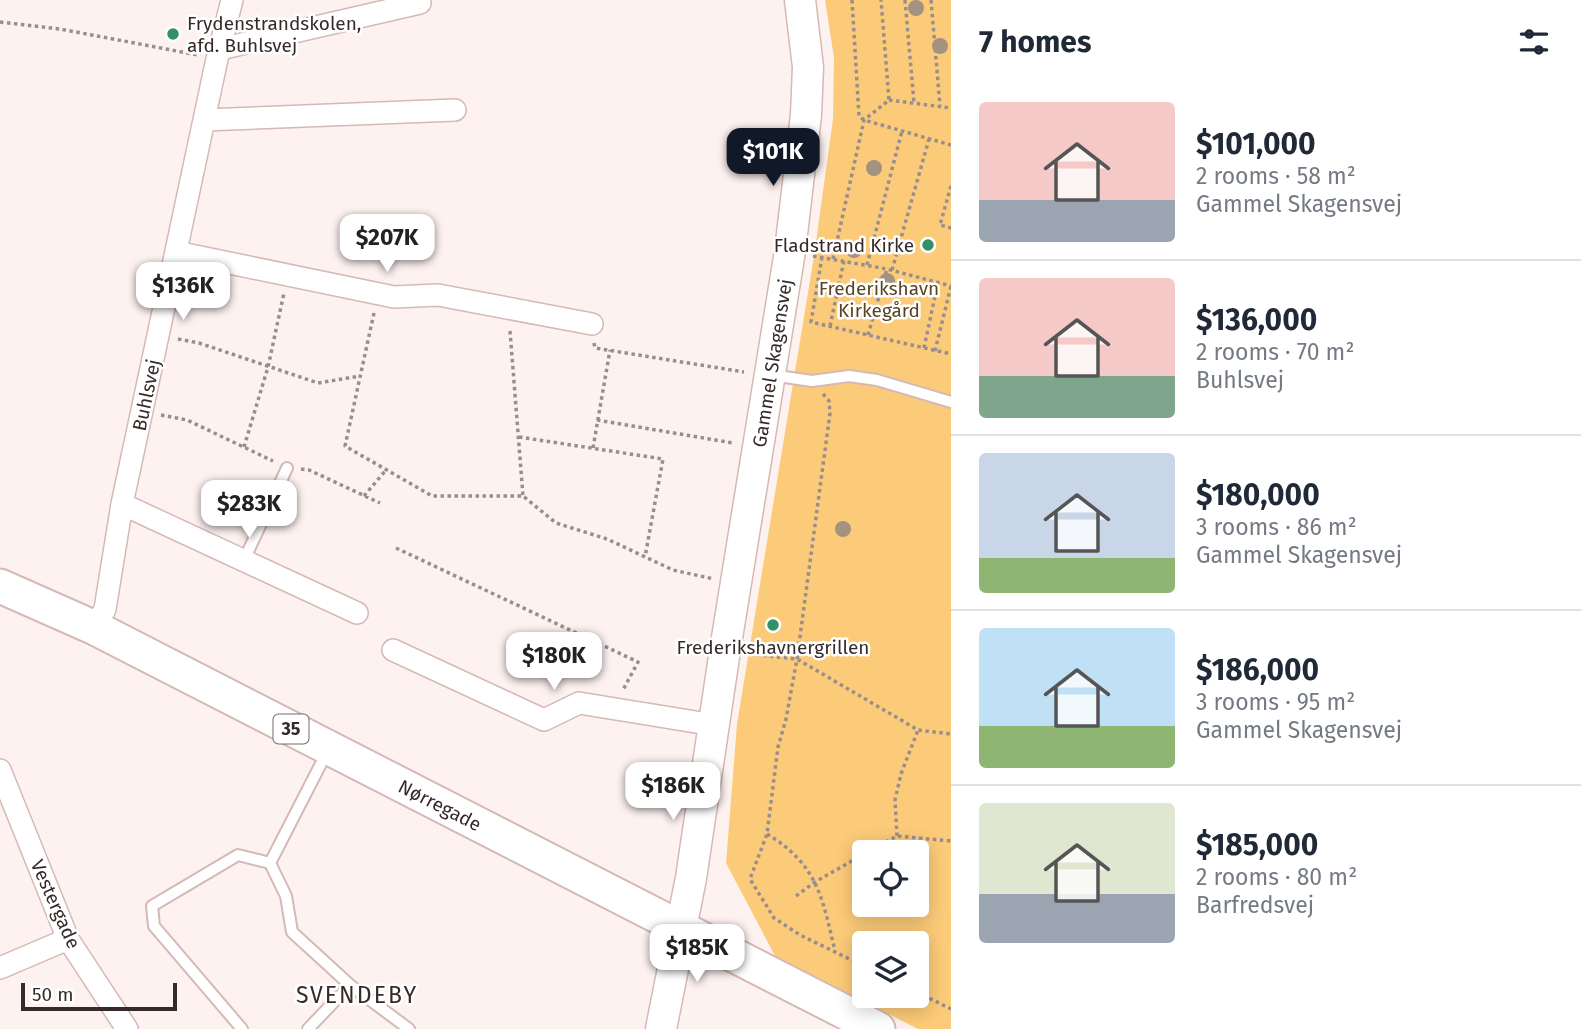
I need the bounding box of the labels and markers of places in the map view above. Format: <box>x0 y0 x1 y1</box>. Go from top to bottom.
place label: Frydenstrandskolen, afd. Buhlsvej <box>187 12 361 57</box>
marker: Frydenstrandskolen, afd. Buhlsvej <box>165 26 181 42</box>
pin: $101K <box>724 128 822 188</box>
pin: $207K <box>338 215 436 274</box>
place label: Fladstrand Kirke <box>774 234 914 257</box>
marker: Fladstrand Kirke <box>920 237 936 253</box>
pin: $136K <box>134 262 232 322</box>
pin: $283K <box>200 480 298 540</box>
marker: Frederikshavnergrillen <box>765 617 781 633</box>
pin: $180K <box>505 632 603 692</box>
place label: Frederikshavnergrillen <box>677 636 869 659</box>
pin: $186K <box>624 762 722 822</box>
pin: $185K <box>648 925 746 984</box>

